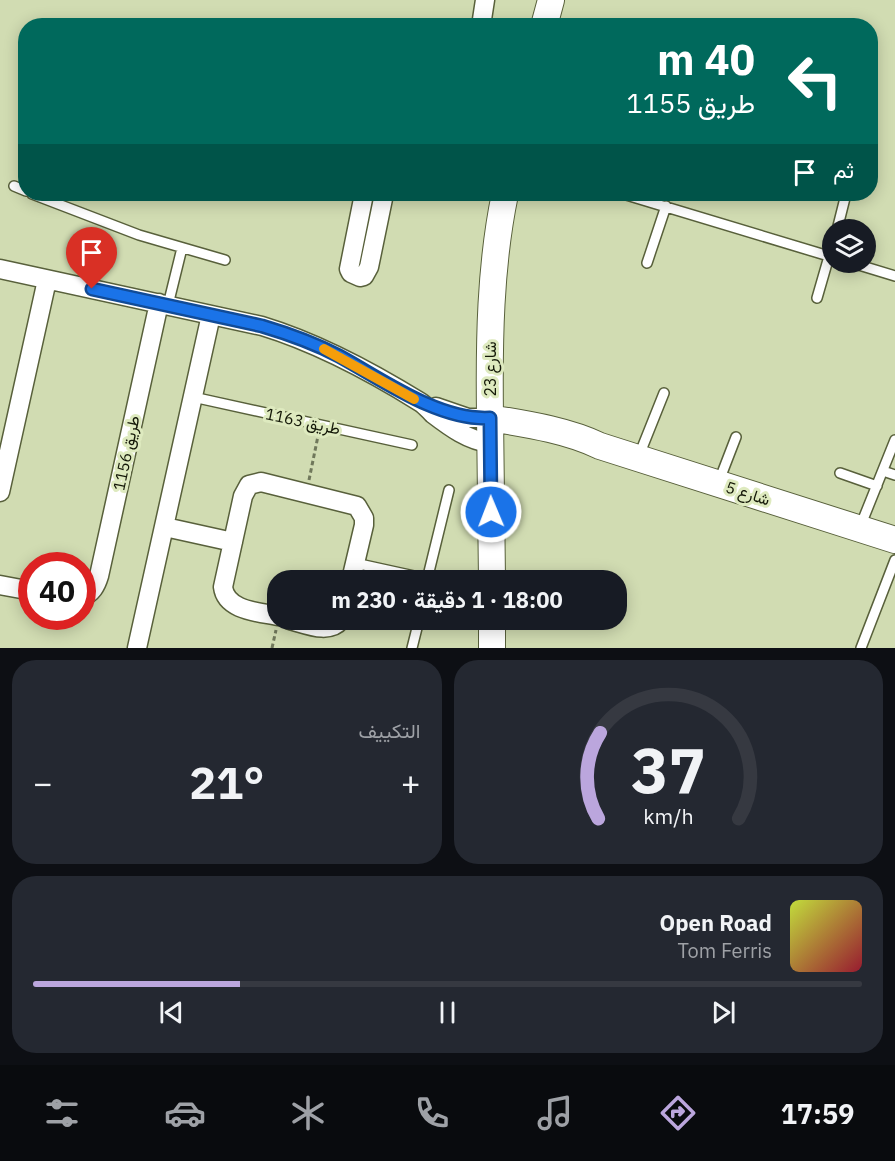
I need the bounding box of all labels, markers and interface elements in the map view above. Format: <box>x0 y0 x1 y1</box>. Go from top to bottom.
text: 40 m <box>657 32 755 87</box>
icon: left <box>776 42 854 120</box>
text: طريق 1155 <box>627 85 755 120</box>
text: ثم <box>833 155 854 184</box>
icon: arrive <box>788 156 821 189</box>
map controls <box>822 219 876 273</box>
button: layers <box>822 219 876 273</box>
pin <box>66 227 117 289</box>
icon: arrive <box>75 236 108 269</box>
street label: شارع 23 <box>480 341 502 397</box>
street label: طريق 1163 <box>263 403 342 440</box>
street label: طريق 1156 <box>108 414 145 493</box>
street label: شارع 5 <box>723 476 773 511</box>
position arrow <box>459 480 523 544</box>
speed limit sign: 40 <box>18 552 96 630</box>
text: 18:00 · 1 دقيقة · 230 m <box>331 585 563 614</box>
text: التكييف <box>358 717 421 744</box>
text: 37 <box>631 729 706 810</box>
text: 21° <box>189 753 264 811</box>
text: − <box>33 761 53 804</box>
text: + <box>401 761 421 804</box>
text: km/h <box>643 802 693 830</box>
text: Open Road <box>659 908 772 937</box>
text: Tom Ferris <box>677 937 772 964</box>
icon: previous <box>155 996 188 1029</box>
icon: pause <box>431 996 464 1029</box>
icon: next <box>707 996 740 1029</box>
icon: filters <box>41 1092 83 1134</box>
icon: car <box>164 1092 206 1134</box>
icon: climate <box>287 1092 329 1134</box>
icon: phone <box>411 1092 453 1134</box>
icon: music <box>534 1092 576 1134</box>
icon: directions <box>657 1092 699 1134</box>
text: 17:59 <box>781 1096 854 1131</box>

